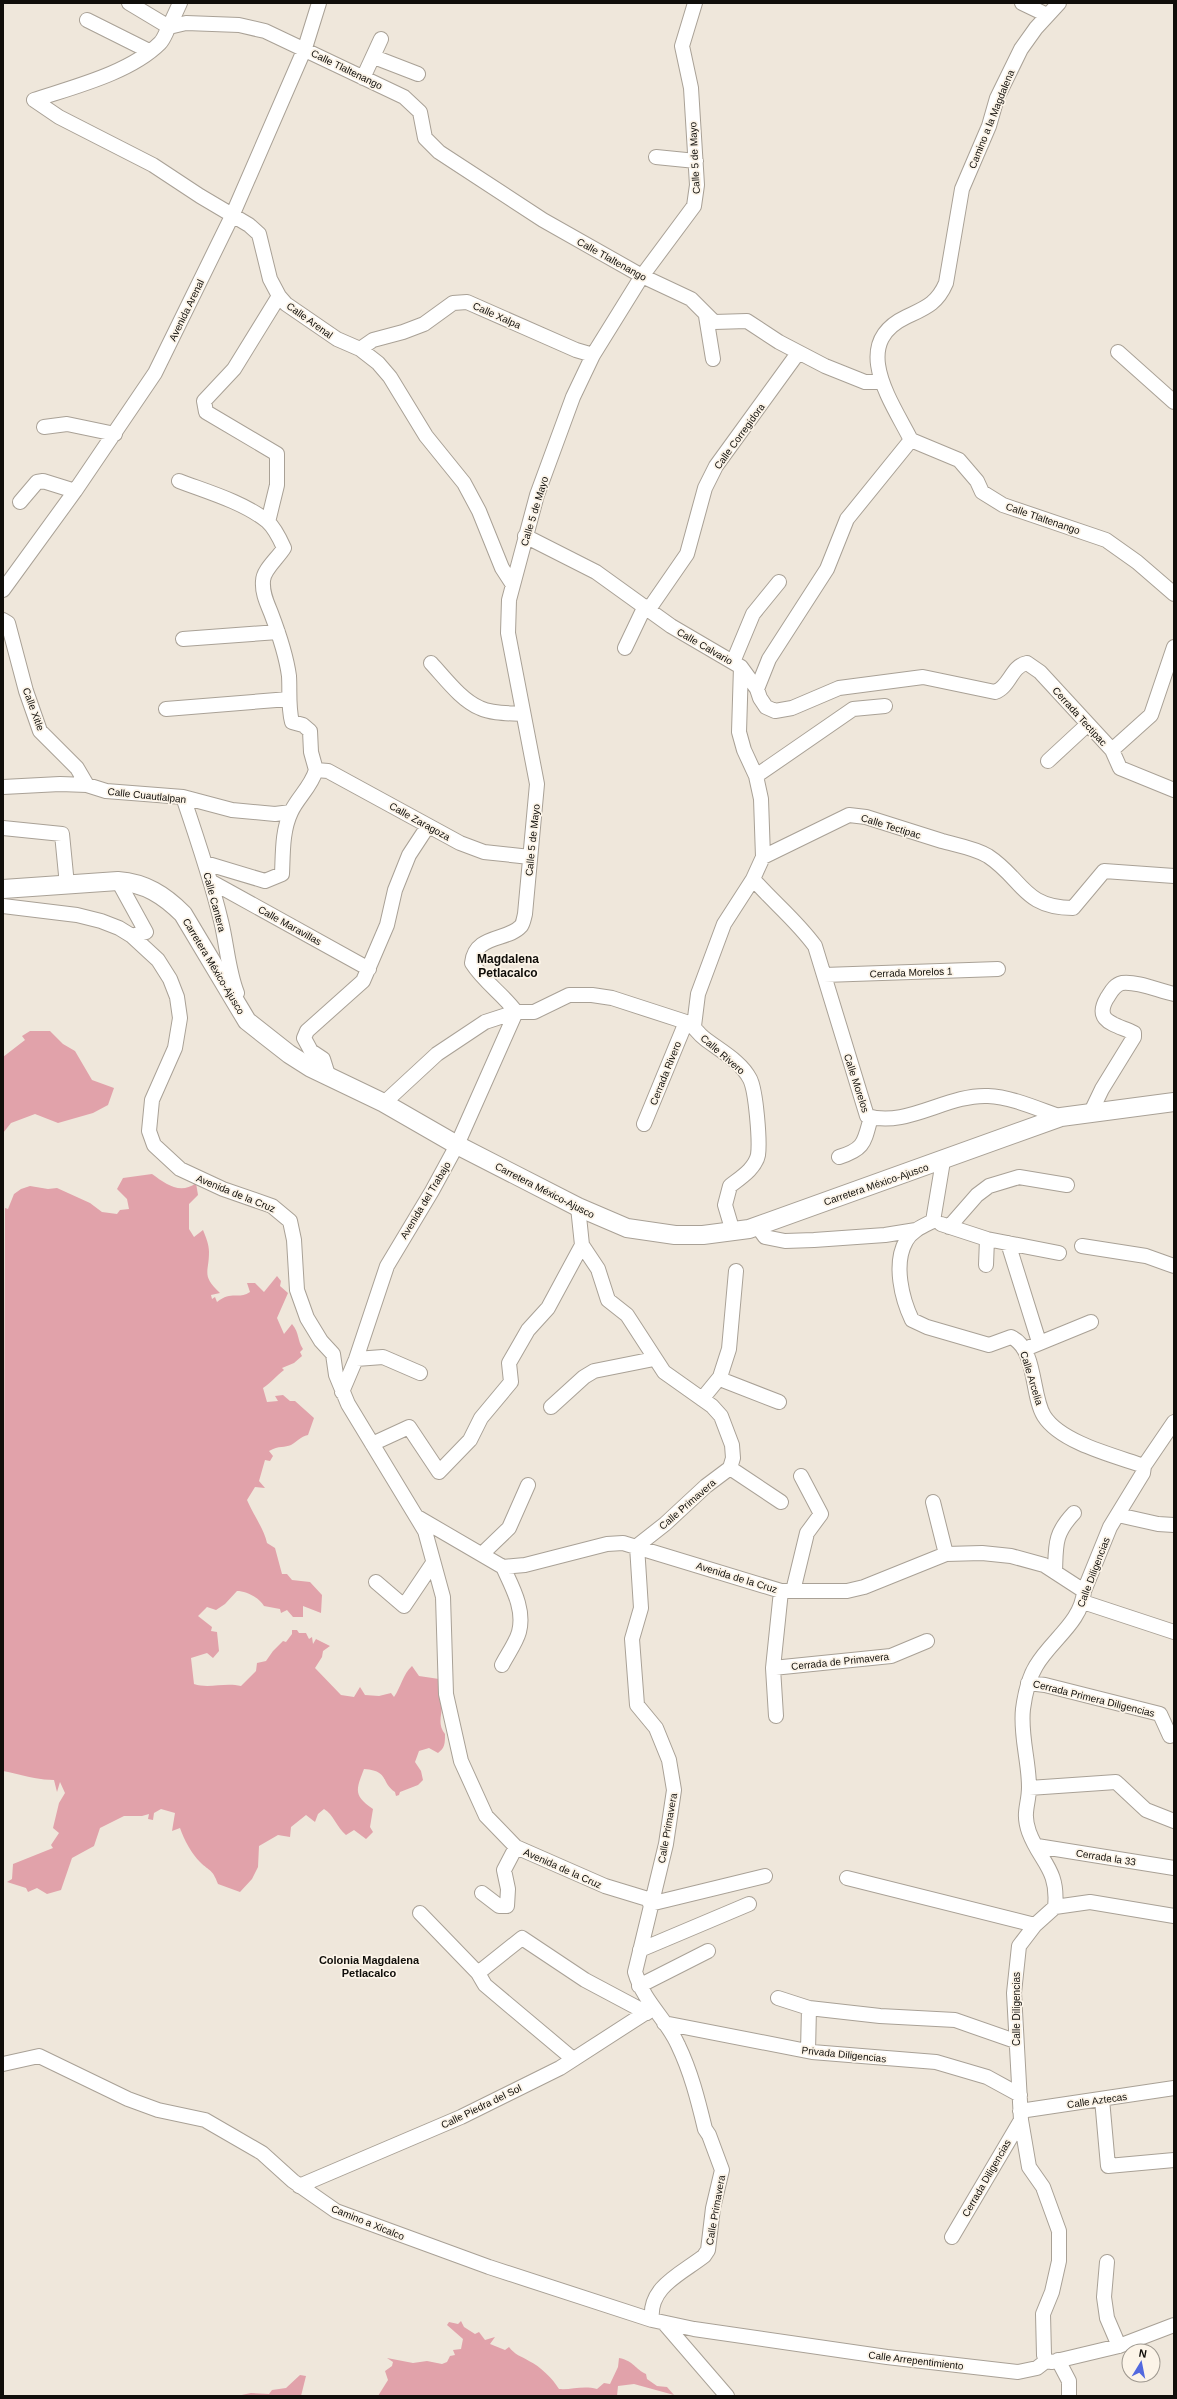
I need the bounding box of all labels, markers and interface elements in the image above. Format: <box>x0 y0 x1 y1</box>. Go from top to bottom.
street label: Calle Tlaltenango <box>309 47 384 92</box>
street label: Camino a la Magdalena <box>967 68 1017 170</box>
street label: Calle 5 de Mayo <box>687 121 702 194</box>
street label: Calle Tlaltenango <box>575 236 649 283</box>
street label: Avenida Arenal <box>167 278 206 343</box>
street label: Calle Arenal <box>285 300 335 341</box>
street label: Calle Xalpa <box>471 300 523 331</box>
street label: Calle Corregidora <box>712 401 767 471</box>
street label: Calle 5 de Mayo <box>519 475 550 547</box>
street label: Calle Tlaltenango <box>1004 501 1082 536</box>
street label: Calle Calvario <box>675 626 735 667</box>
street label: Cerrada Tectipac <box>1050 685 1109 748</box>
street label: Calle Xitle <box>21 686 47 733</box>
street label: Calle Cuautlalpan <box>107 786 187 805</box>
street label: Calle Zaragoza <box>387 800 452 843</box>
street label: Calle 5 de Mayo <box>523 803 542 877</box>
street label: Calle Tectipac <box>860 812 922 841</box>
street label: Calle Cantera <box>201 871 228 933</box>
street label: Calle Maravillas <box>256 904 323 947</box>
street label: Carretera México-Ajusco <box>181 916 247 1017</box>
district label: Magdalena Petlacalco <box>477 952 539 980</box>
street label: Cerrada Morelos 1 <box>869 966 953 979</box>
street label: Calle Rivero <box>699 1032 747 1077</box>
street label: Cerrada Rivero <box>648 1039 683 1107</box>
street label: Calle Morelos <box>842 1052 871 1114</box>
street label: Avenida del Trabajo <box>398 1159 453 1241</box>
street label: Carretera México-Ajusco <box>493 1161 597 1221</box>
street label: Carretera México-Ajusco <box>822 1161 930 1208</box>
street label: Avenida de la Cruz <box>195 1173 277 1214</box>
street label: Calle Arcelia <box>1018 1350 1045 1407</box>
street label: Calle Primavera <box>657 1477 718 1532</box>
street label: Calle Diligencias <box>1075 1536 1112 1609</box>
street label: Avenida de la Cruz <box>695 1560 779 1595</box>
street label: Cerrada de Primavera <box>791 1651 890 1672</box>
street label: Cerrada Primera Diligencias <box>1032 1678 1156 1719</box>
street label: Calle Primavera <box>656 1792 679 1864</box>
street label: Avenida de la Cruz <box>522 1846 604 1891</box>
street label: Cerrada la 33 <box>1075 1847 1137 1868</box>
district label: Colonia Magdalena Petlacalco <box>319 1954 420 1979</box>
street label: Calle Diligencias <box>1011 1972 1022 2046</box>
street label: Privada Diligencias <box>801 2045 887 2064</box>
street label: Calle Piedra del Sol <box>439 2082 523 2131</box>
street label: Calle Aztecas <box>1066 2091 1128 2110</box>
street label: Cerrada Diligencias <box>960 2138 1013 2219</box>
street label: Calle Primavera <box>704 2174 727 2246</box>
street label: Camino a Xicalco <box>330 2203 406 2242</box>
north arrow <box>1121 2343 1161 2383</box>
text: N <box>1138 2347 1148 2360</box>
street label: Calle Arrepentimiento <box>868 2349 964 2372</box>

